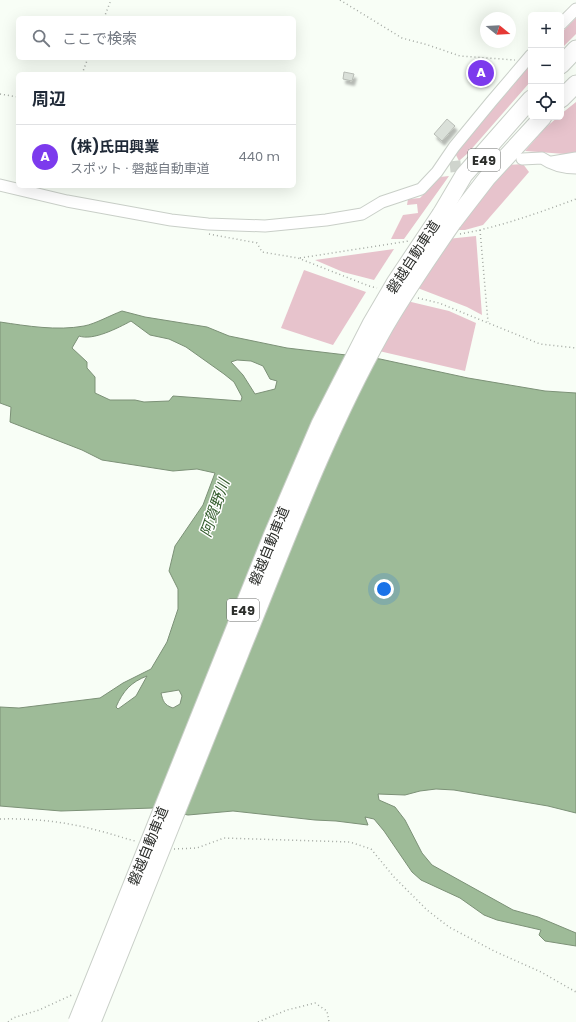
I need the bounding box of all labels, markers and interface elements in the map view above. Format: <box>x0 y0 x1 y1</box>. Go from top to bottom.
north arrow <box>480 12 516 48</box>
map controls <box>528 12 564 120</box>
button: + <box>528 12 564 48</box>
search box <box>16 16 296 60</box>
icon: search <box>30 27 52 49</box>
text: ここで検索 <box>62 28 137 49</box>
button: − <box>528 48 564 84</box>
pin: A <box>468 58 494 88</box>
button: locate <box>528 84 564 120</box>
text: 周辺 <box>32 87 66 111</box>
text: (株)氏田興業 <box>70 136 159 157</box>
text: A <box>40 147 50 166</box>
text: 440 m <box>239 147 280 166</box>
road number: E49 <box>468 149 500 171</box>
text: スポット · 磐越自動車道 <box>70 159 210 178</box>
street label: 磐越自動車道 <box>382 216 444 298</box>
water label: 阿賀野川 <box>195 474 235 540</box>
street label: 磐越自動車道 <box>244 503 294 589</box>
your location <box>374 579 394 599</box>
road number: E49 <box>227 599 259 621</box>
street label: 磐越自動車道 <box>123 803 173 889</box>

